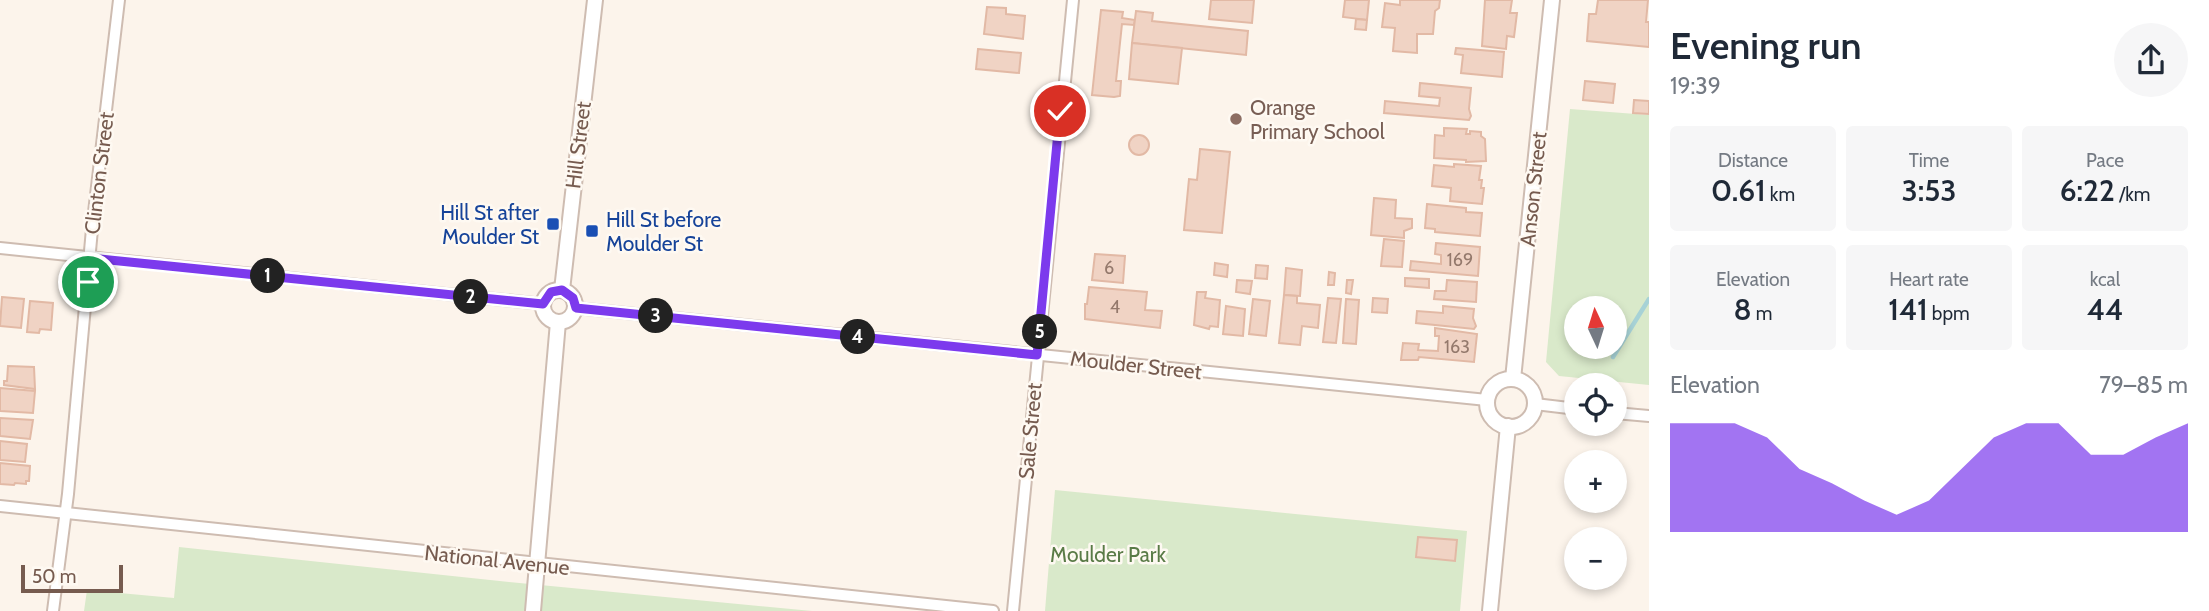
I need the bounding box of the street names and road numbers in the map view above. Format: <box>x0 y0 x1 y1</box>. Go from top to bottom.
street label: Hill Street <box>560 100 596 190</box>
street label: Clinton Street <box>79 110 119 236</box>
street label: Anson Street <box>1515 130 1551 248</box>
street label: Moulder Street <box>1069 346 1203 384</box>
street label: Sale Street <box>1013 382 1047 480</box>
street label: National Avenue <box>423 540 571 580</box>

